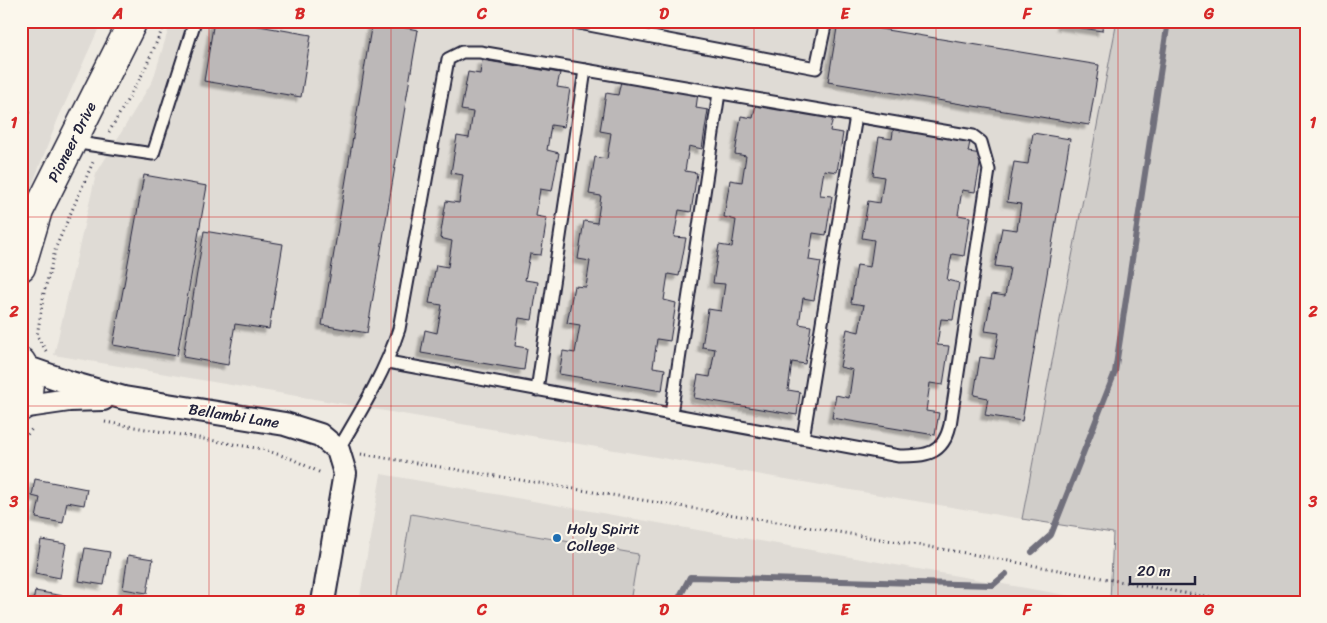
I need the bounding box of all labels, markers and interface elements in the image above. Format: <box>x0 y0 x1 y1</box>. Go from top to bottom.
text: A <box>112 0 123 28</box>
text: B <box>295 0 306 28</box>
text: C <box>476 0 488 28</box>
text: D <box>659 0 669 28</box>
text: E <box>841 0 851 28</box>
text: F <box>1022 0 1033 28</box>
text: G <box>1203 0 1215 28</box>
street label: Pioneer Drive <box>41 97 103 187</box>
text: 1 <box>11 108 18 137</box>
text: 1 <box>1310 108 1317 137</box>
text: 2 <box>8 297 19 326</box>
text: 2 <box>1307 297 1318 326</box>
street label: Bellambi Lane <box>187 396 281 436</box>
text: 3 <box>9 487 19 516</box>
text: 3 <box>1308 487 1318 516</box>
place label: Holy Spirit College <box>567 516 640 559</box>
marker: Holy Spirit College <box>551 532 563 544</box>
scale bar <box>1130 553 1194 585</box>
text: 20 m <box>1137 558 1171 584</box>
text: A <box>112 595 123 623</box>
text: B <box>295 595 306 623</box>
text: C <box>476 595 488 623</box>
text: D <box>659 595 669 623</box>
text: E <box>841 595 851 623</box>
text: F <box>1022 595 1033 623</box>
text: G <box>1203 595 1215 623</box>

